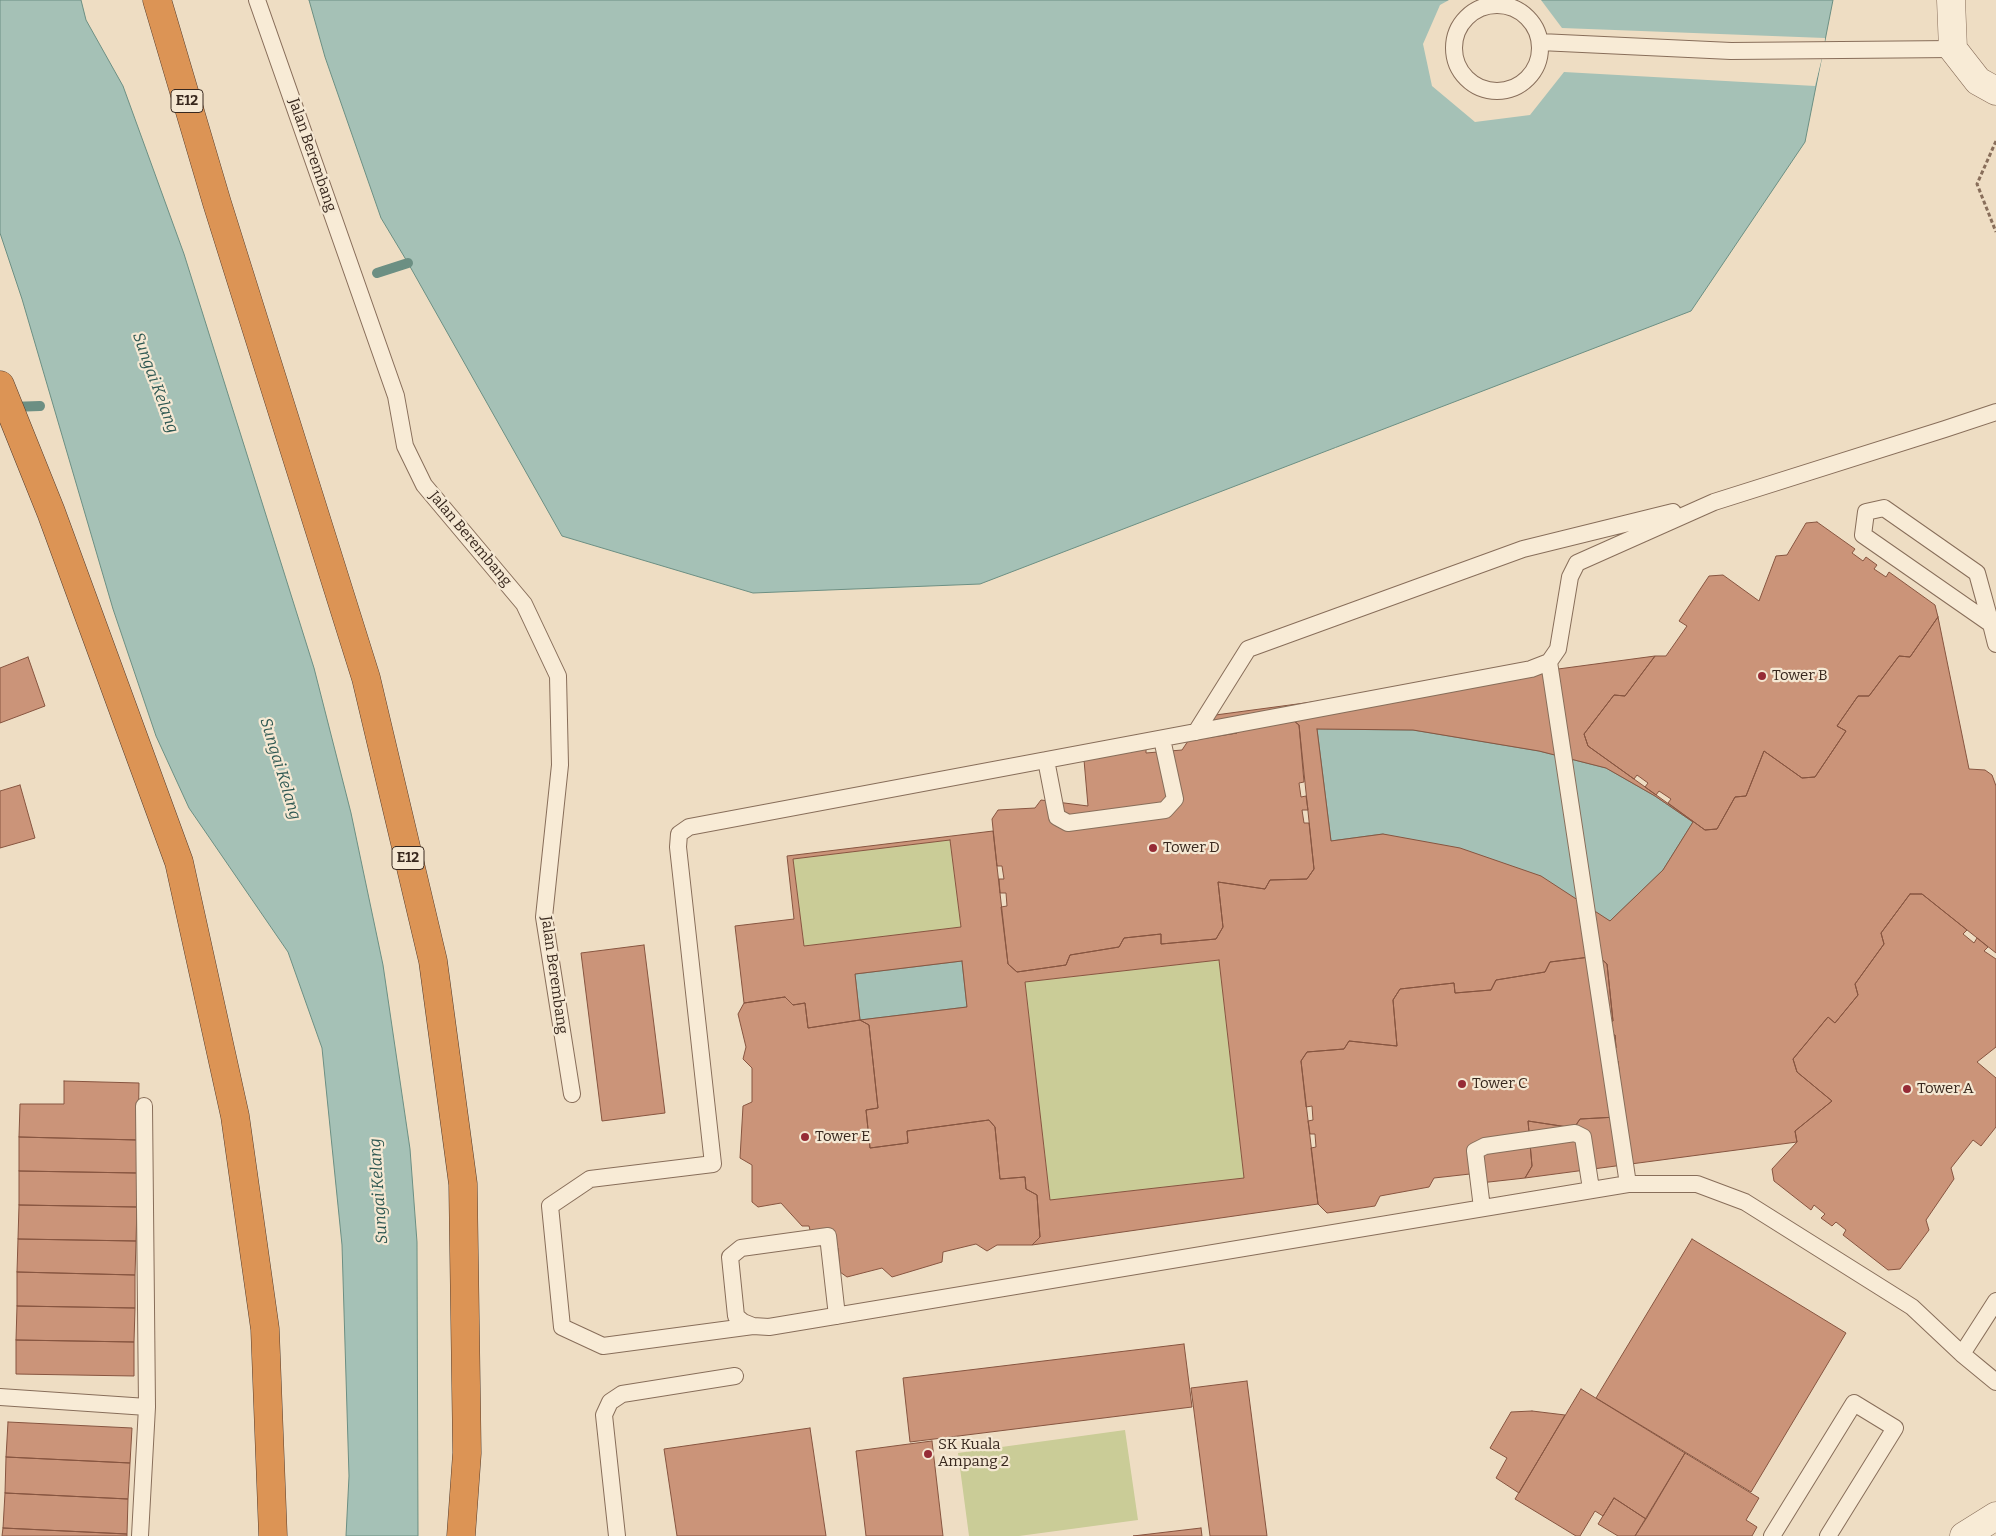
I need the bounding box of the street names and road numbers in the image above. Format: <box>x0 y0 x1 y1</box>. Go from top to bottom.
road number: E12 <box>171 90 203 112</box>
street label: Jalan Berembang <box>284 96 340 214</box>
street label: Jalan Berembang <box>425 488 515 590</box>
road number: E12 <box>392 846 424 870</box>
street label: Jalan Berembang <box>537 915 571 1035</box>

